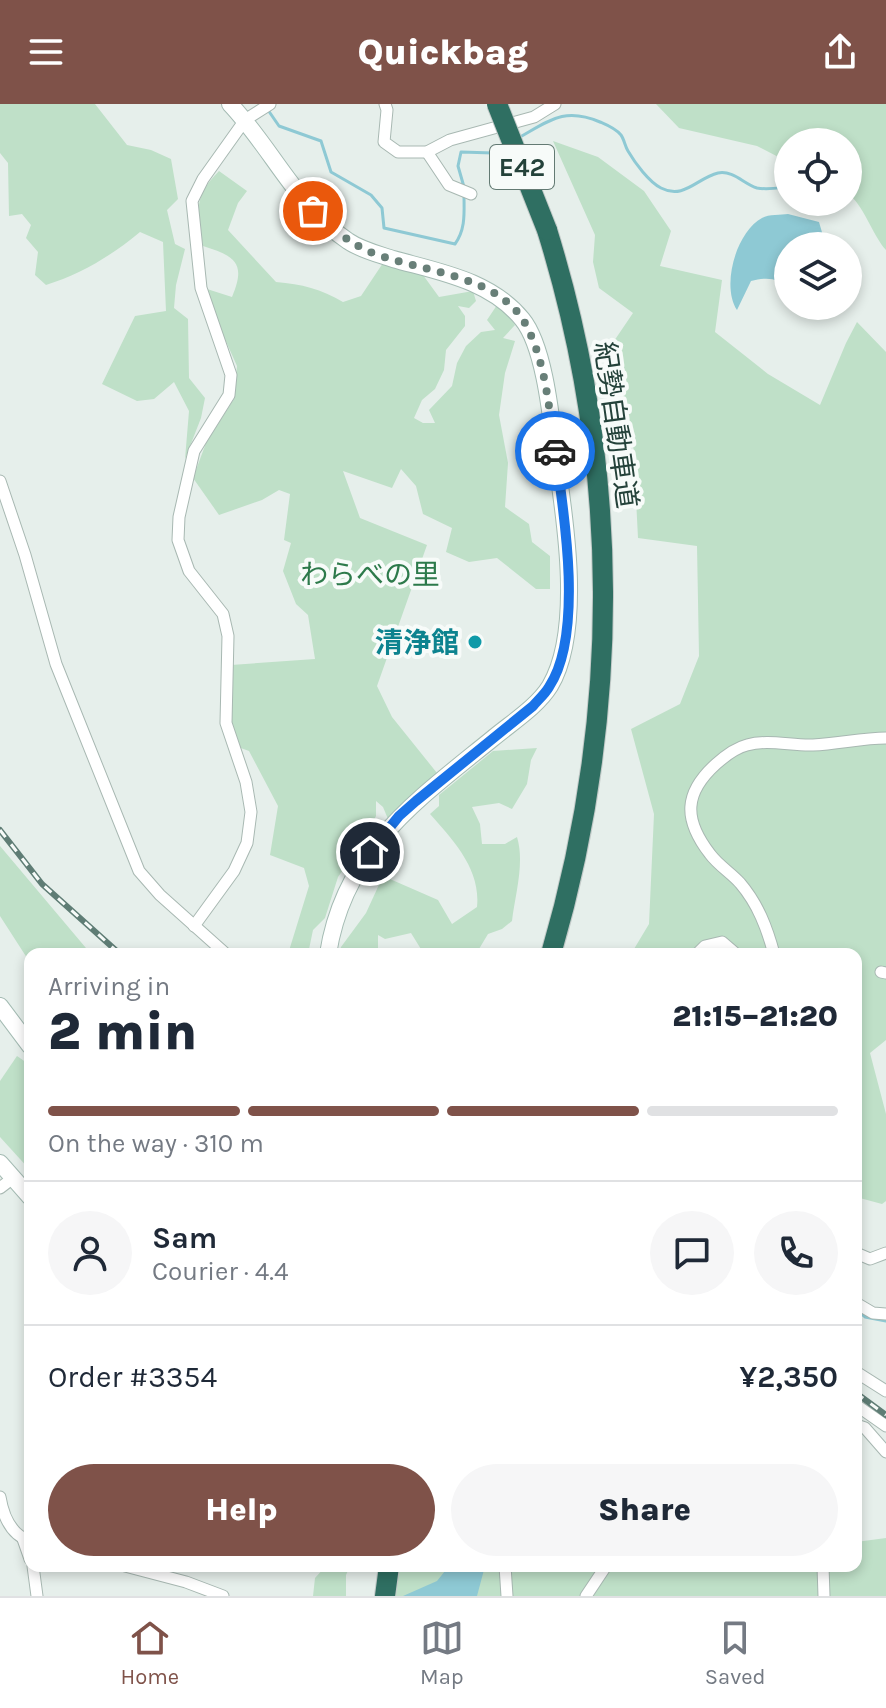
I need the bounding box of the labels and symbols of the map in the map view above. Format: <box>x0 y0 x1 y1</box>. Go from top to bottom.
road number: E42 <box>490 145 554 189</box>
pin <box>279 177 347 245</box>
street label: 紀勢自動車道 <box>588 340 644 510</box>
courier <box>515 411 595 491</box>
park label: わらべの里 <box>300 558 440 591</box>
place label: 清浄館 <box>375 626 459 659</box>
marker: 清浄館 <box>466 633 484 651</box>
pin <box>336 818 404 886</box>

